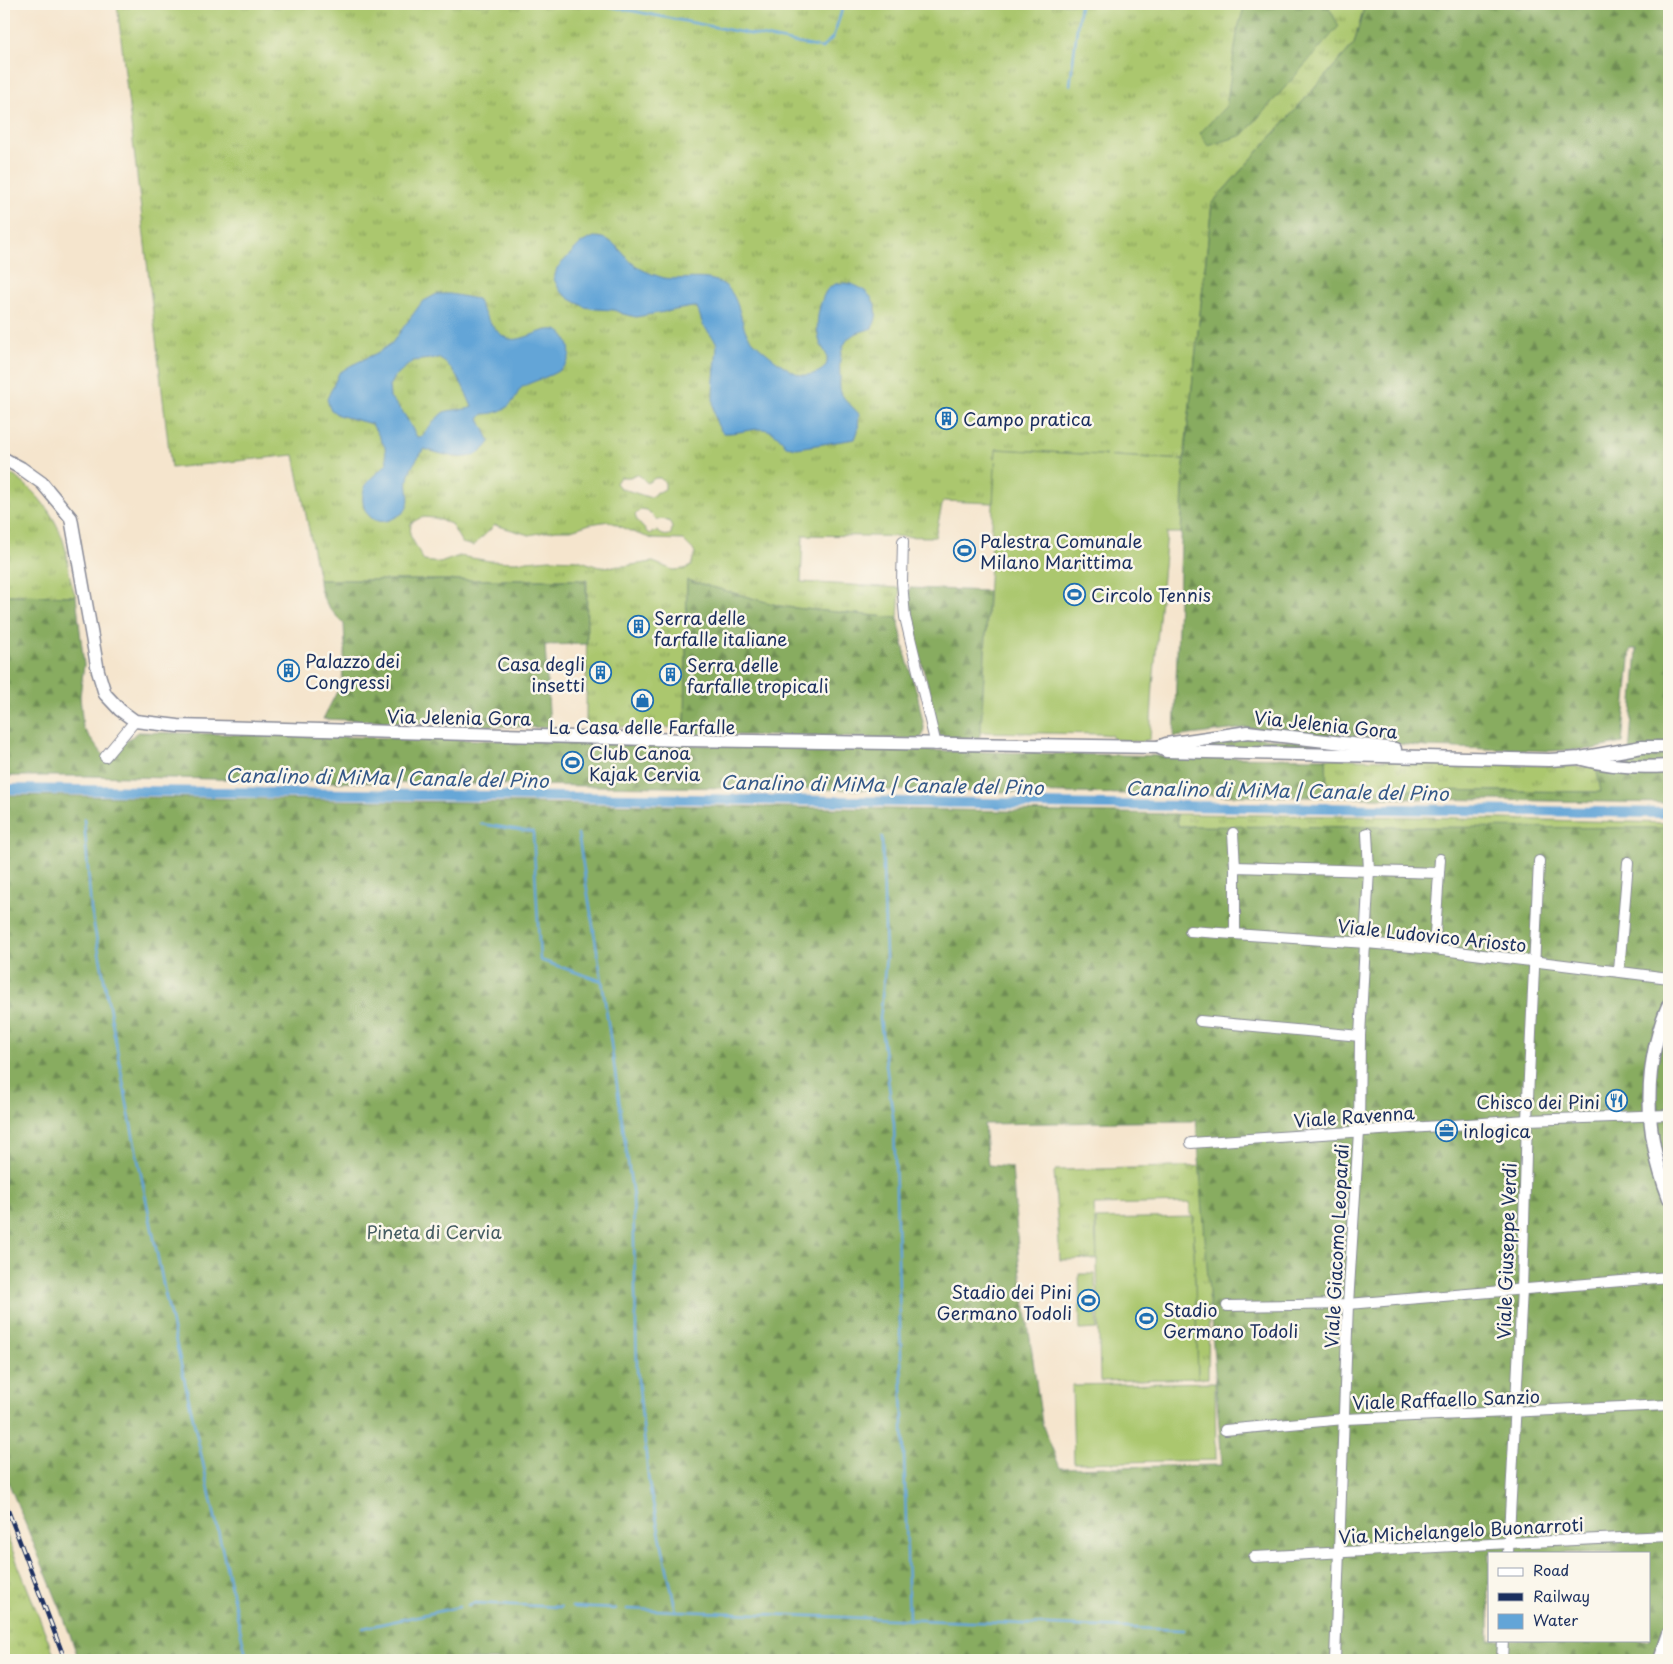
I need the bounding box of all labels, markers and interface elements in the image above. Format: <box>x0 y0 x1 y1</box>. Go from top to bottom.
place label: Campo pratica <box>963 405 1092 432</box>
building icon: Campo pratica <box>935 406 959 430</box>
place label: Palestra Comunale Milano Marittima <box>980 527 1143 575</box>
sports icon: Palestra Comunale Milano Marittima <box>952 538 976 562</box>
place label: Circolo Tennis <box>1091 581 1211 608</box>
sports icon: Circolo Tennis <box>1063 582 1087 606</box>
place label: Serra delle farfalle italiane <box>654 604 787 652</box>
building icon: Serra delle farfalle italiane <box>626 615 650 639</box>
place label: Palazzo dei Congressi <box>305 647 400 695</box>
place label: Casa degli insetti <box>497 650 585 698</box>
place label: Serra delle farfalle tropicali <box>687 651 829 699</box>
building icon: Palazzo dei Congressi <box>277 658 301 682</box>
building icon: Casa degli insetti <box>589 661 613 685</box>
building icon: Serra delle farfalle tropicali <box>659 662 683 686</box>
shop icon: La Casa delle Farfalle <box>630 689 654 713</box>
street label: Via Jelenia Gora <box>387 702 531 732</box>
street label: Via Jelenia Gora <box>1253 703 1399 745</box>
place label: La Casa delle Farfalle <box>549 713 735 740</box>
place label: Club Canoa Kajak Cervia <box>589 739 701 787</box>
sports icon: Club Canoa Kajak Cervia <box>561 750 585 774</box>
water label: Canalino di MiMa | Canale del Pino <box>225 760 550 794</box>
water label: Canalino di MiMa | Canale del Pino <box>720 767 1045 801</box>
water label: Canalino di MiMa | Canale del Pino <box>1125 773 1450 807</box>
street label: Viale Ludovico Ariosto <box>1336 912 1528 958</box>
place label: Chisco dei Pini <box>1476 1088 1600 1115</box>
restaurant icon: Chisco dei Pini <box>1604 1089 1628 1113</box>
street label: Viale Ravenna <box>1292 1098 1416 1134</box>
place label: inlogica <box>1463 1117 1531 1144</box>
office icon: inlogica <box>1435 1118 1459 1142</box>
street label: Viale Giacomo Leopardi <box>1317 1143 1355 1349</box>
street label: Viale Giuseppe Verdi <box>1489 1162 1523 1340</box>
park label: Pineta di Cervia <box>366 1218 502 1245</box>
place label: Stadio dei Pini Germano Todoli <box>937 1278 1072 1326</box>
sports icon: Stadio dei Pini Germano Todoli <box>1076 1289 1100 1313</box>
place label: Stadio Germano Todoli <box>1163 1296 1298 1344</box>
sports icon: Stadio Germano Todoli <box>1135 1307 1159 1331</box>
street label: Viale Raffaello Sanzio <box>1352 1382 1540 1416</box>
street label: Via Michelangelo Buonarroti <box>1338 1510 1584 1550</box>
legend <box>1488 1552 1650 1642</box>
text: Road <box>1533 1558 1569 1581</box>
text: Railway <box>1533 1584 1590 1607</box>
text: Water <box>1533 1608 1578 1631</box>

